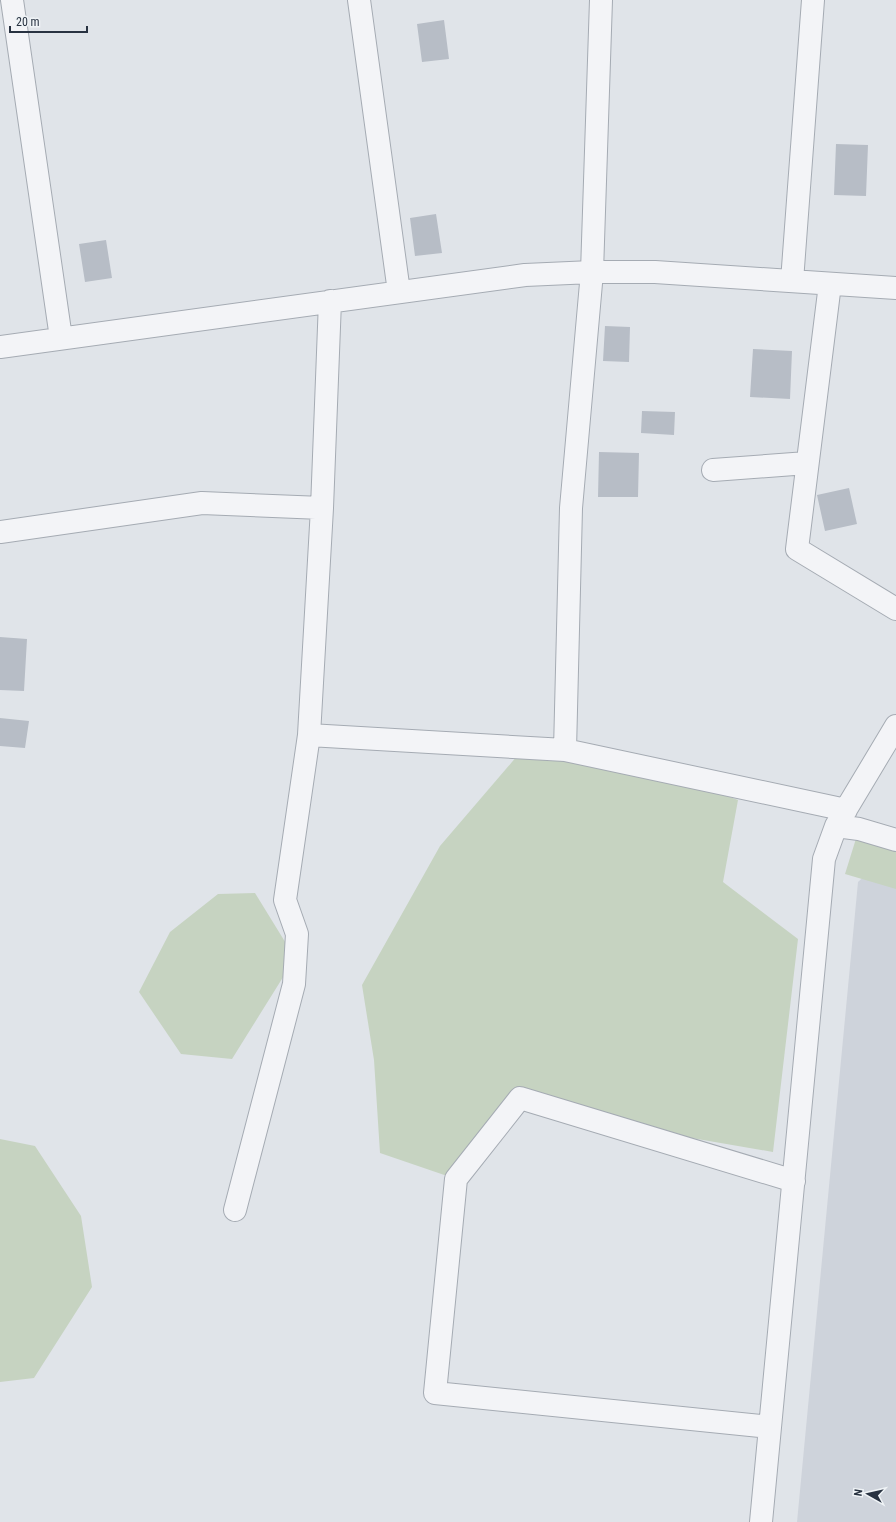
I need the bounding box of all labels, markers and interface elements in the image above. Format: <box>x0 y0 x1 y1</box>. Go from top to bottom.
scale bar <box>10 8 87 34</box>
text: 20 m <box>16 15 40 29</box>
north arrow <box>848 1474 888 1514</box>
text: N <box>852 1488 866 1497</box>

